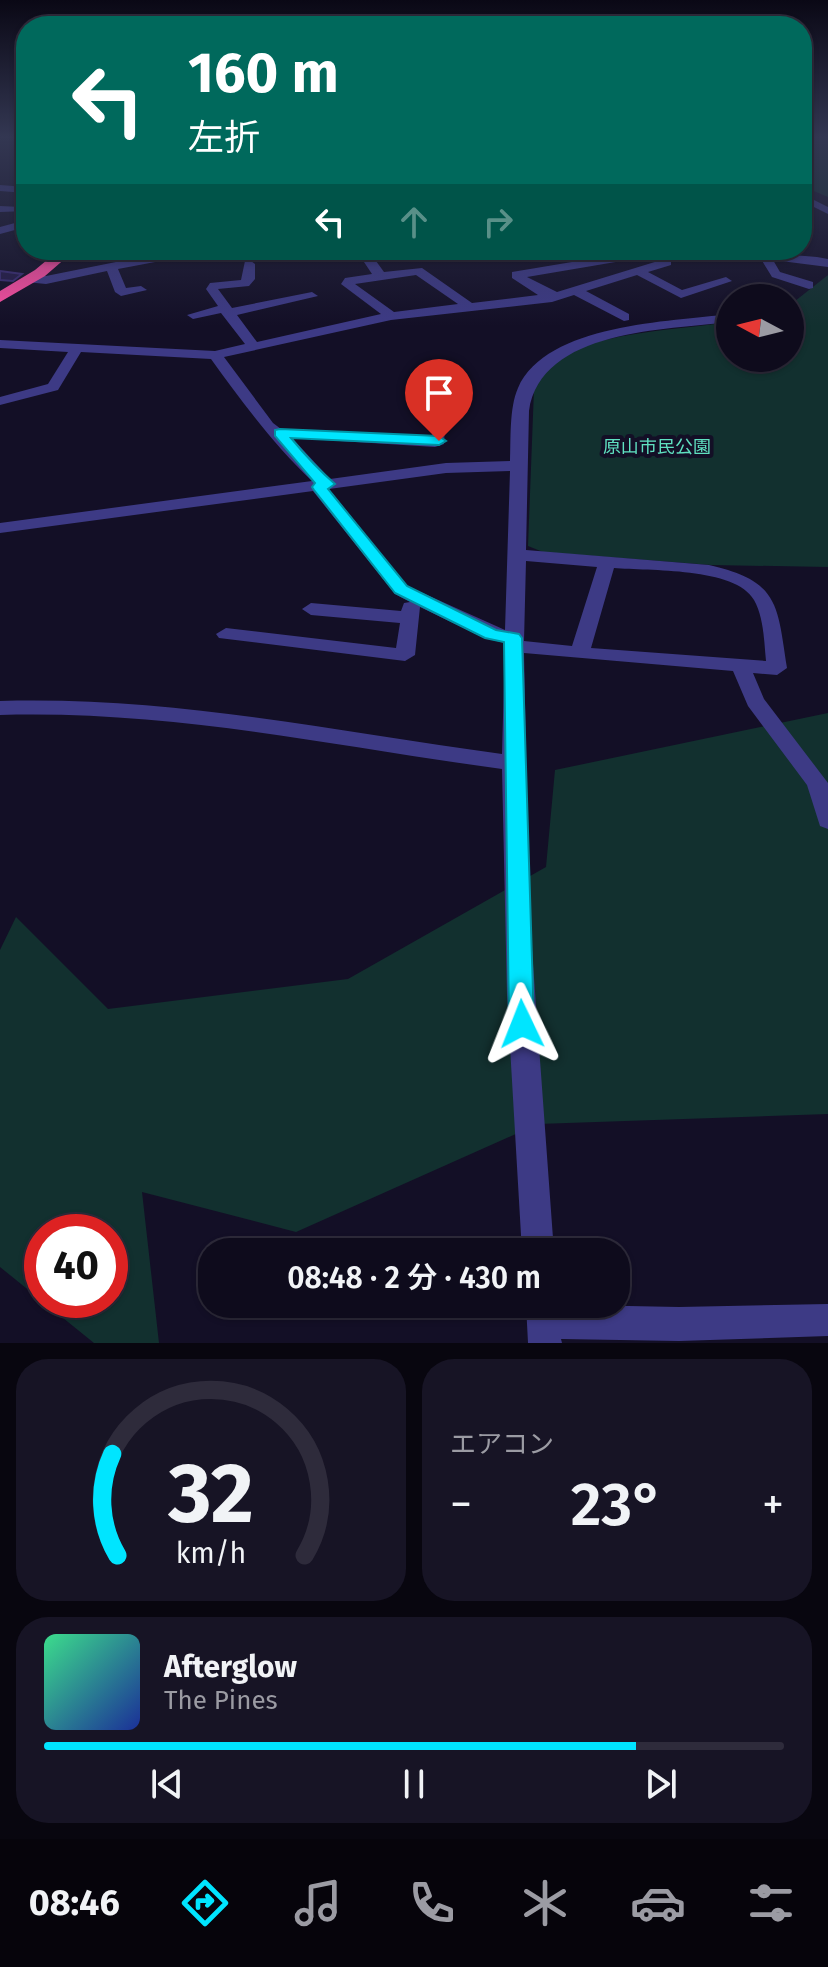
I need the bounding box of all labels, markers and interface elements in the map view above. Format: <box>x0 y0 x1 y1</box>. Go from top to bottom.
text: 160 m <box>188 40 339 107</box>
icon: left <box>56 48 160 152</box>
text: 左折 <box>188 116 260 160</box>
icon: left <box>308 200 352 244</box>
icon: ahead <box>392 200 436 244</box>
icon: right <box>476 200 520 244</box>
north arrow <box>716 284 804 372</box>
map controls <box>716 284 804 372</box>
pin <box>405 359 473 441</box>
icon: arrive <box>417 371 461 415</box>
park label: 原山市民公園 <box>603 436 711 458</box>
position arrow <box>480 982 564 1066</box>
speed limit sign: 40 <box>24 1214 128 1318</box>
text: 08:48 · 2 分 · 430 m <box>287 1260 541 1296</box>
text: エアコン <box>450 1429 554 1460</box>
text: 32 <box>167 1444 254 1544</box>
text: 23° <box>571 1469 663 1541</box>
text: − <box>450 1478 472 1531</box>
text: + <box>762 1478 784 1531</box>
text: km/h <box>176 1536 246 1571</box>
text: Afterglow <box>164 1649 297 1685</box>
text: The Pines <box>164 1685 278 1716</box>
icon: previous <box>145 1762 189 1806</box>
icon: pause <box>392 1762 436 1806</box>
icon: next <box>639 1762 683 1806</box>
icon: directions <box>177 1875 233 1931</box>
icon: music <box>290 1875 346 1931</box>
icon: phone <box>404 1875 460 1931</box>
icon: climate <box>517 1875 573 1931</box>
icon: car <box>630 1875 686 1931</box>
icon: filters <box>743 1875 799 1931</box>
text: 08:46 <box>29 1881 120 1925</box>

